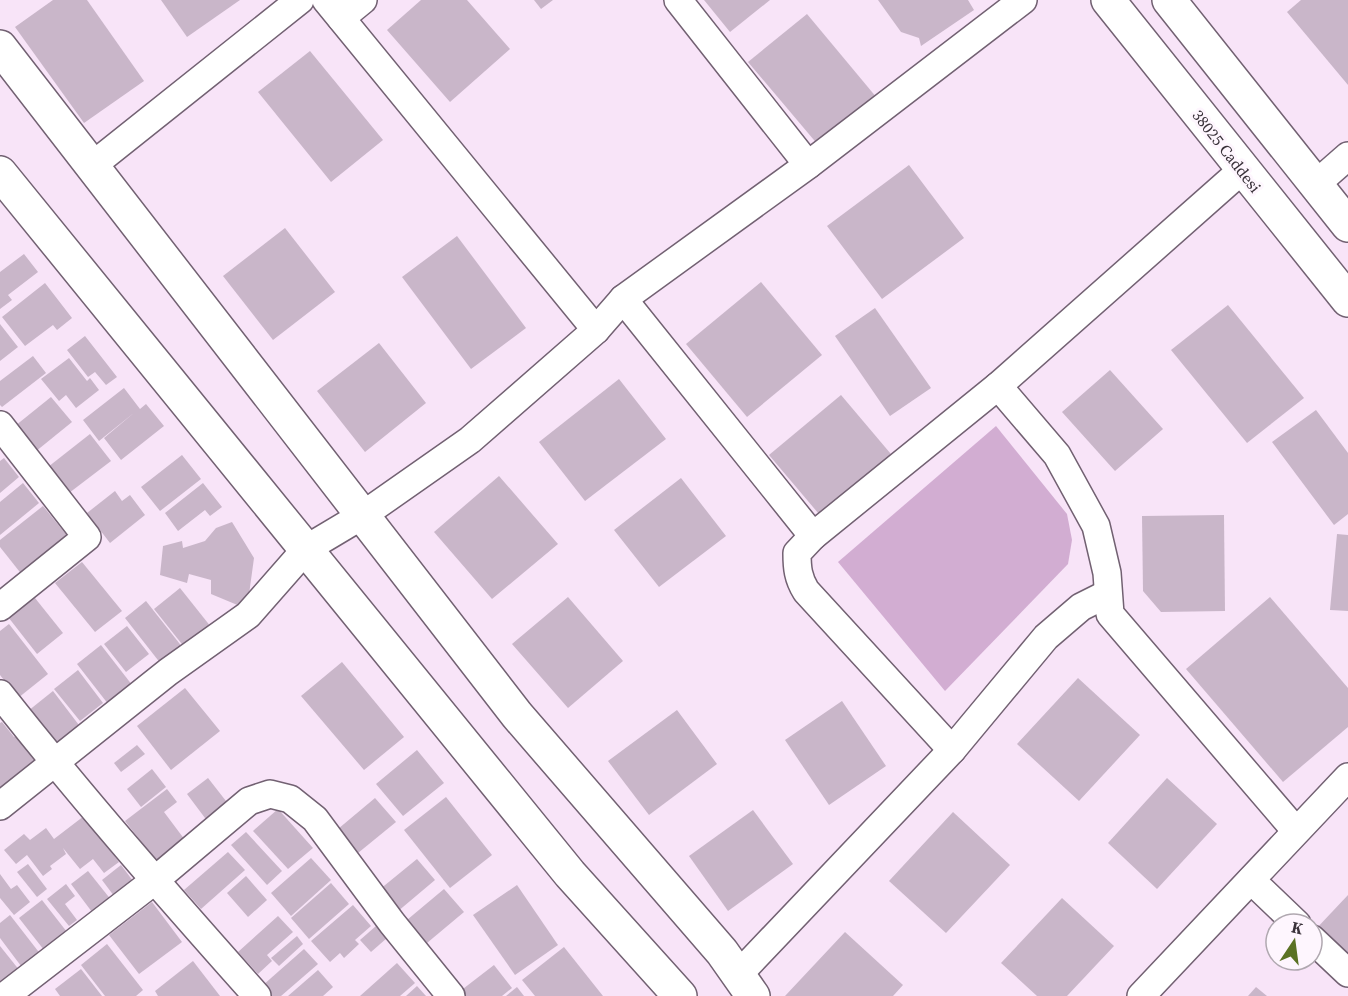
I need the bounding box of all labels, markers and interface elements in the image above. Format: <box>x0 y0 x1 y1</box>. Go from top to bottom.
street label: 38025 Caddesi <box>1188 105 1267 197</box>
north arrow <box>1264 912 1324 972</box>
text: K <box>1289 915 1306 940</box>

